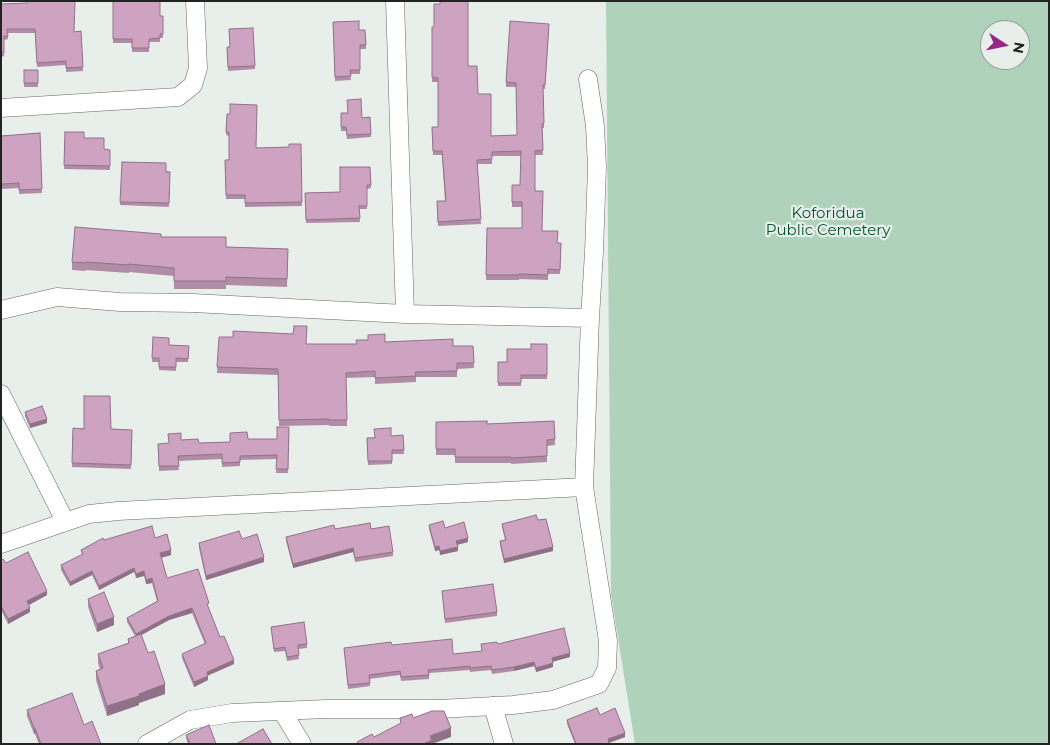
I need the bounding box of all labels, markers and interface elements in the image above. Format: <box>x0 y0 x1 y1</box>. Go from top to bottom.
north arrow <box>980 20 1030 70</box>
text: N <box>1009 40 1029 55</box>
park label: Koforidua Public Cemetery <box>766 205 890 240</box>

